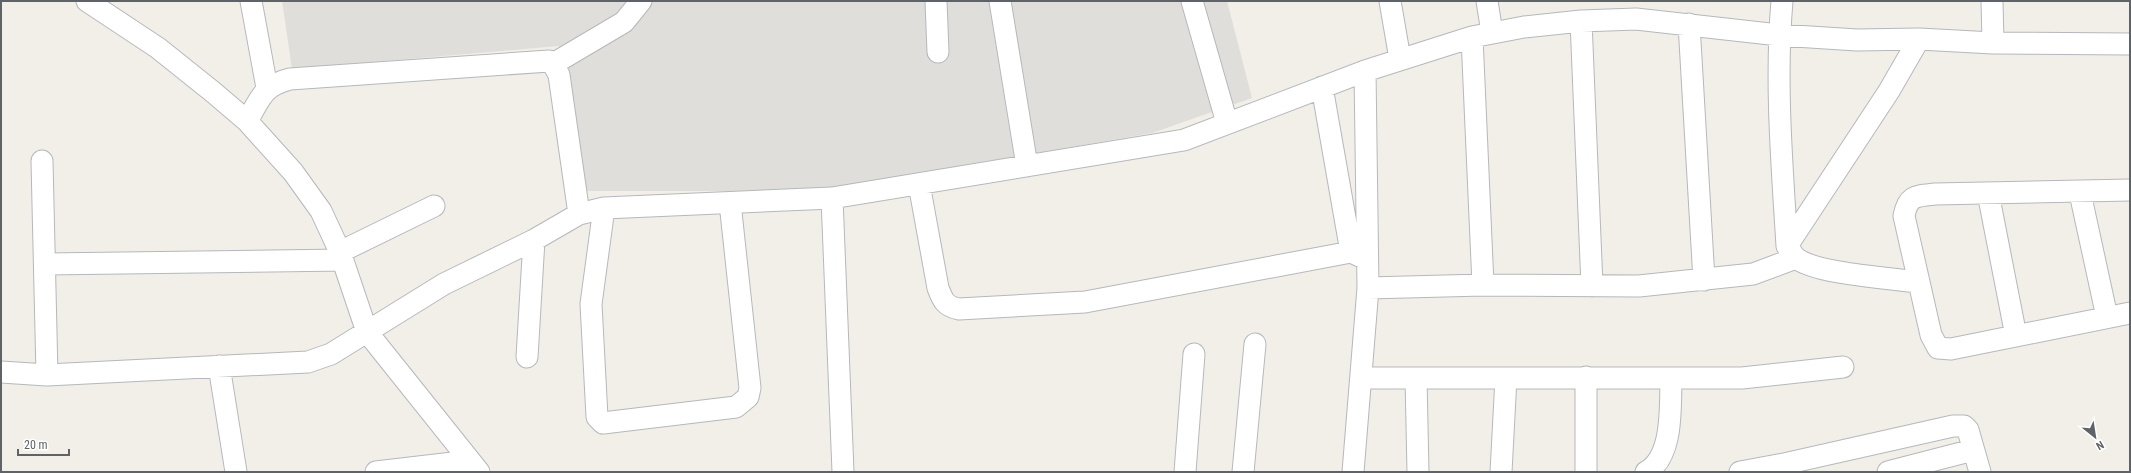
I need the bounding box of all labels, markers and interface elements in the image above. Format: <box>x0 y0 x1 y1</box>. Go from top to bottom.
north arrow <box>2075 417 2115 457</box>
scale bar <box>18 431 69 457</box>
text: 20 m <box>24 438 48 452</box>
text: N <box>2093 438 2106 453</box>

